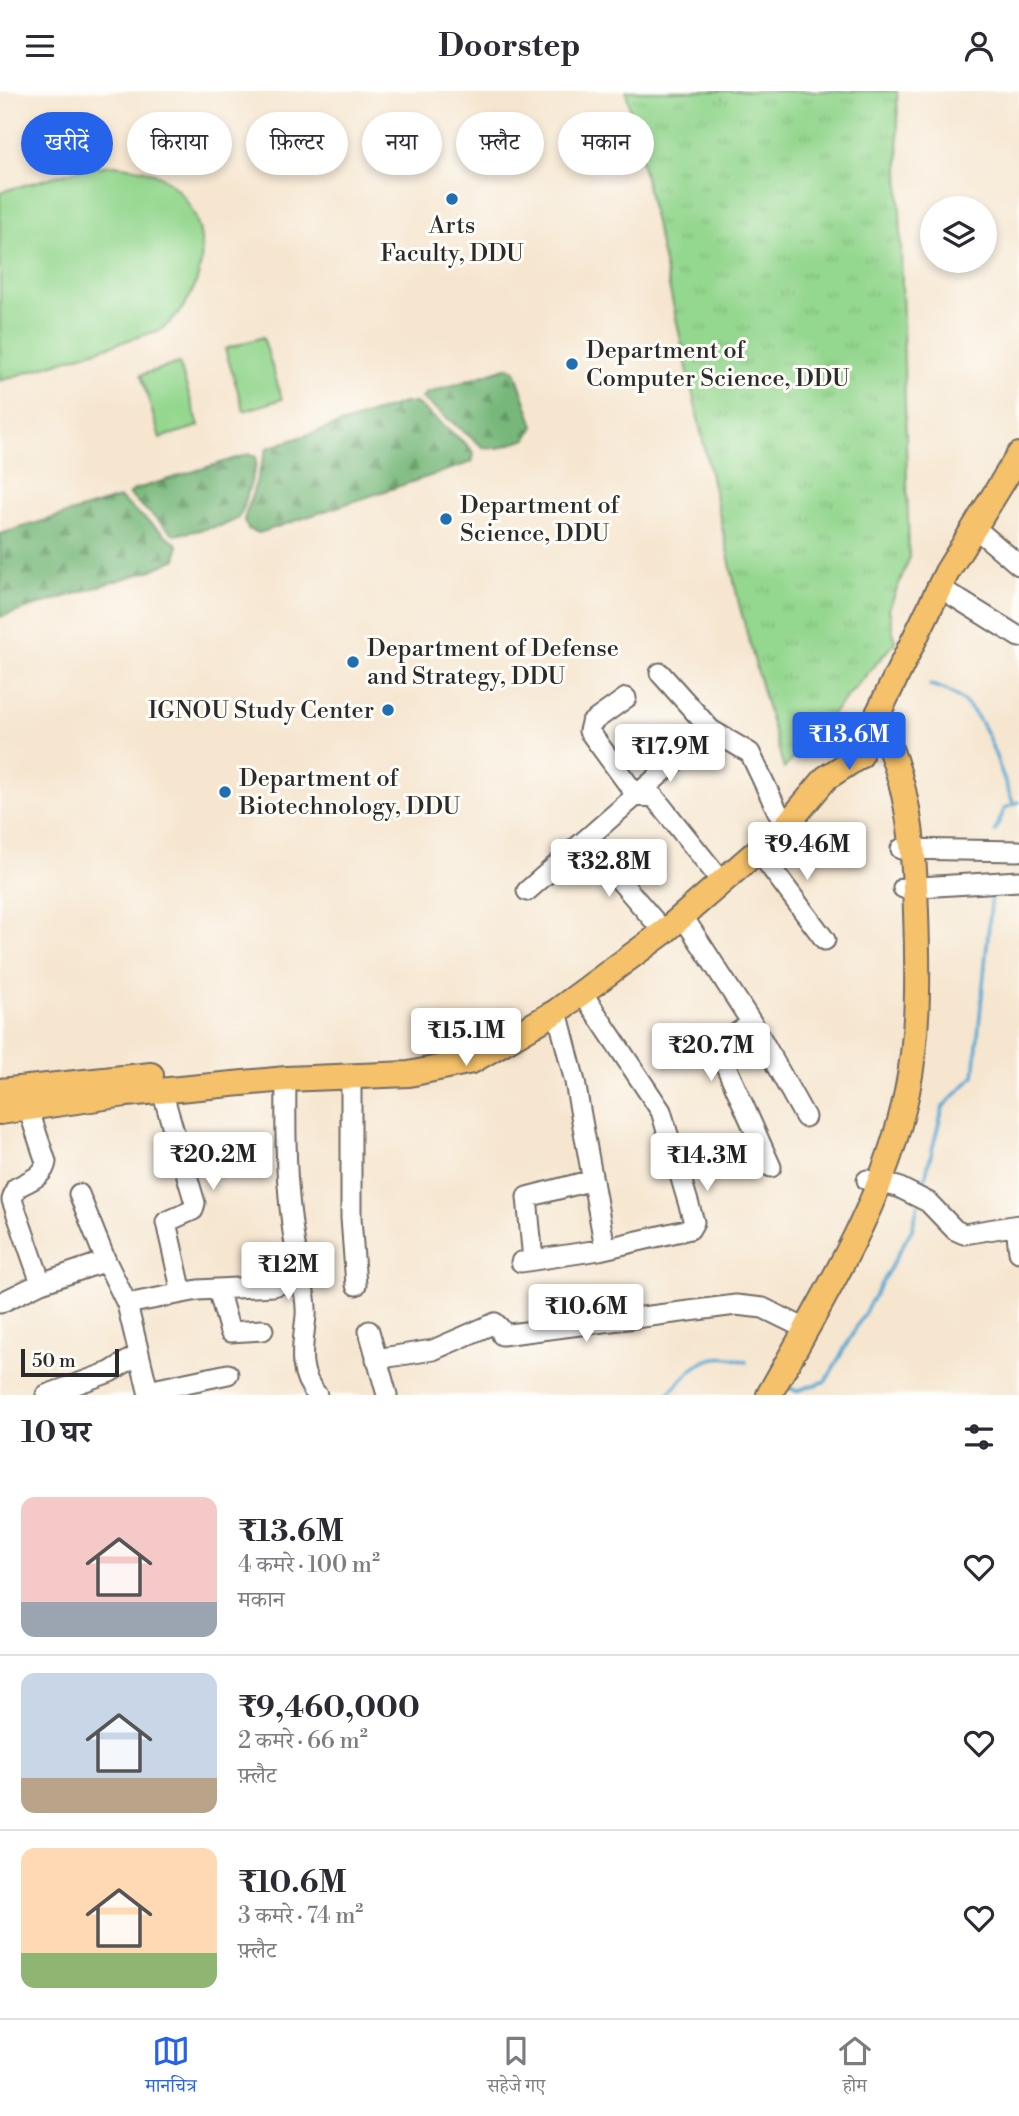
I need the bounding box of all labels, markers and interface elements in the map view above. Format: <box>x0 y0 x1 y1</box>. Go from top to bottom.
text: Doorstep <box>438 26 581 66</box>
icon: menu <box>21 27 59 65</box>
icon: person <box>960 27 998 65</box>
chip: खरीदें <box>21 112 113 175</box>
chip: किराया <box>127 112 232 175</box>
chip: फ़िल्टर <box>246 112 348 175</box>
chip: नया <box>362 112 442 175</box>
chip: फ़्लैट <box>456 112 544 175</box>
chip: मकान <box>558 112 654 175</box>
marker: Arts Faculty, DDU <box>444 191 460 207</box>
map controls <box>920 196 997 273</box>
button: layers <box>920 196 997 273</box>
place label: Arts Faculty, DDU <box>380 211 524 269</box>
place label: Department of Computer Science, DDU <box>586 336 850 394</box>
marker: Department of Computer Science, DDU <box>564 356 580 372</box>
place label: Department of Science, DDU <box>460 491 620 549</box>
marker: Department of Science, DDU <box>438 511 454 527</box>
place label: Department of Defense and Strategy, DDU <box>367 634 619 692</box>
marker: Department of Defense and Strategy, DDU <box>345 654 361 670</box>
place label: IGNOU Study Center <box>148 696 374 726</box>
marker: IGNOU Study Center <box>380 702 396 718</box>
pin: ₹13.6M <box>792 713 906 772</box>
text: ₹13.6M <box>809 721 889 749</box>
pin: ₹17.9M <box>613 725 727 784</box>
text: ₹17.9M <box>631 733 709 761</box>
place label: Department of Biotechnology, DDU <box>238 764 460 822</box>
marker: Department of Biotechnology, DDU <box>217 784 233 800</box>
pin: ₹9.46M <box>750 823 864 882</box>
text: ₹9.46M <box>764 831 850 859</box>
pin: ₹32.8M <box>552 839 666 899</box>
text: ₹32.8M <box>567 848 651 876</box>
pin: ₹15.1M <box>409 1009 523 1068</box>
text: ₹15.1M <box>427 1017 505 1045</box>
pin: ₹20.7M <box>654 1023 768 1083</box>
text: ₹20.7M <box>668 1032 754 1060</box>
pin: ₹20.2M <box>156 1133 270 1192</box>
pin: ₹14.3M <box>650 1133 764 1193</box>
text: ₹20.2M <box>170 1141 257 1169</box>
text: ₹14.3M <box>667 1142 747 1170</box>
pin: ₹12M <box>247 1243 329 1302</box>
text: ₹12M <box>257 1251 319 1279</box>
pin: ₹10.6M <box>529 1285 643 1344</box>
text: ₹10.6M <box>544 1293 628 1321</box>
scale bar <box>21 1346 119 1378</box>
text: 50 m <box>32 1349 76 1373</box>
text: 10 घर <box>21 1414 91 1452</box>
icon: filters <box>960 1418 998 1456</box>
text: ₹13.6M <box>238 1513 344 1551</box>
icon: home <box>77 1525 161 1609</box>
icon: heart <box>960 1548 998 1586</box>
text: 4 कमरे · 100 m² <box>238 1551 380 1579</box>
text: मकान <box>238 1586 285 1614</box>
text: ₹9,460,000 <box>238 1689 420 1727</box>
icon: home <box>77 1701 161 1785</box>
icon: heart <box>960 1724 998 1762</box>
text: 2 कमरे · 66 m² <box>238 1727 368 1755</box>
text: फ़्लैट <box>238 1762 276 1790</box>
text: ₹10.6M <box>238 1864 346 1902</box>
icon: home <box>77 1876 161 1960</box>
icon: heart <box>960 1899 998 1937</box>
text: 3 कमरे · 74 m² <box>238 1902 363 1930</box>
text: फ़्लैट <box>238 1937 276 1965</box>
tab: मानचित्र <box>145 2032 197 2104</box>
tab: सहेजे गए <box>487 2032 545 2104</box>
tab: होम <box>836 2032 874 2104</box>

